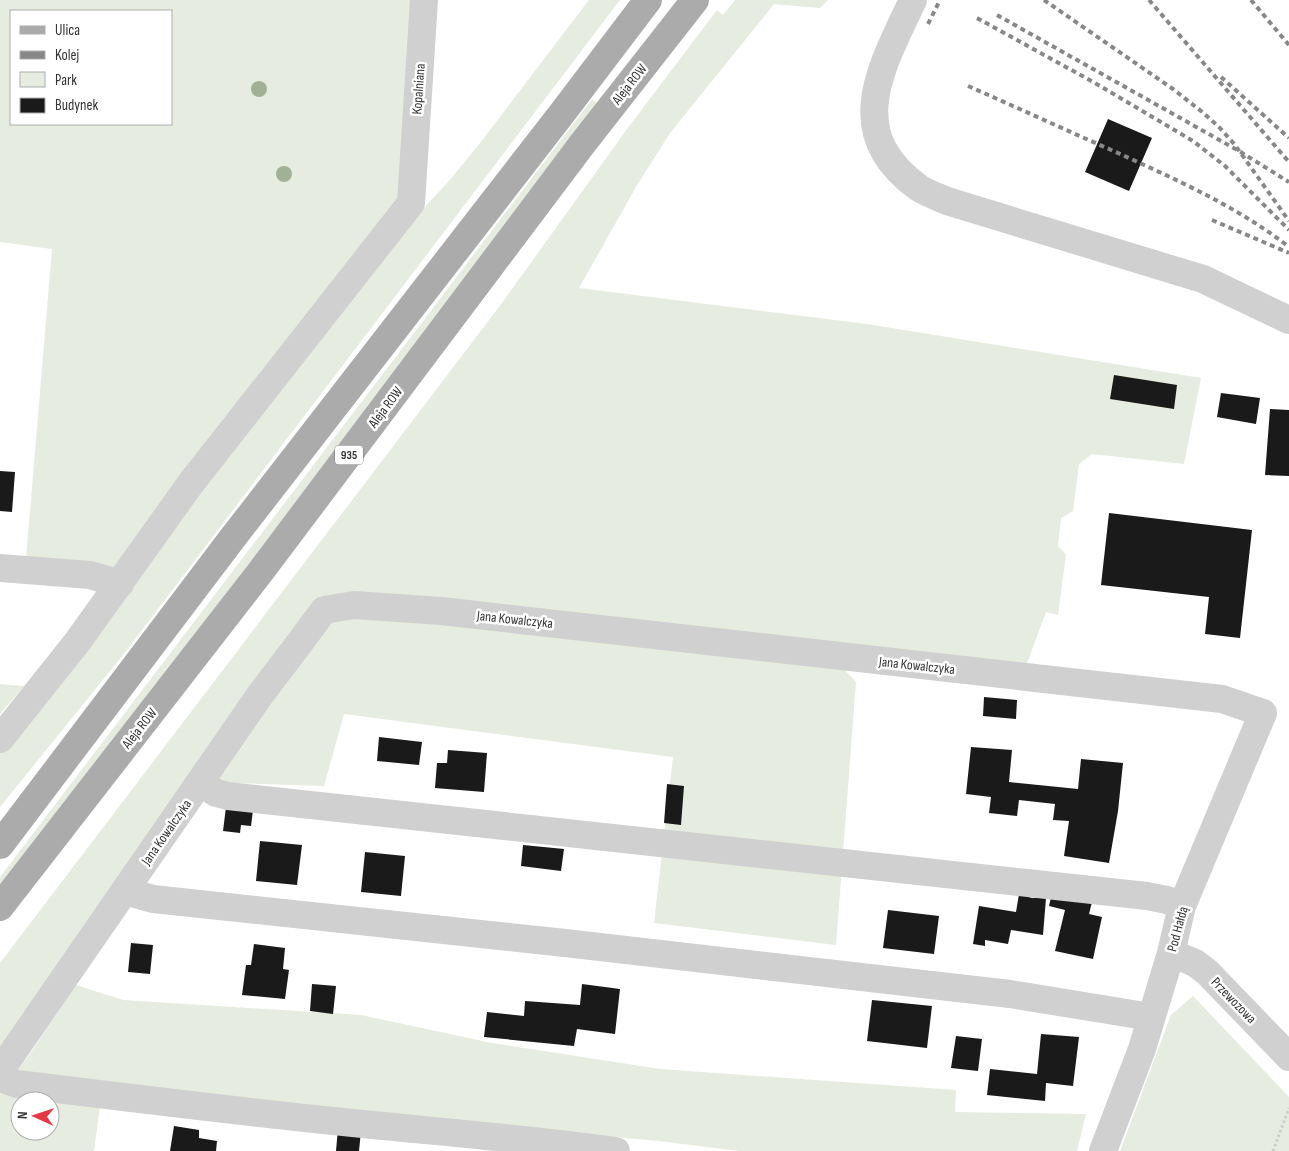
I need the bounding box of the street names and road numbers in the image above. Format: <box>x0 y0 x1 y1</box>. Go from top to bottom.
street label: Aleja ROW <box>608 61 651 109</box>
street label: Kopalniana <box>408 63 429 115</box>
street label: Aleja ROW <box>364 383 406 432</box>
road number: 935 <box>335 446 363 464</box>
street label: Jana Kowalczyka <box>475 607 554 632</box>
street label: Jana Kowalczyka <box>877 653 956 678</box>
street label: Aleja ROW <box>118 705 161 753</box>
street label: Jana Kowalczyka <box>137 796 195 869</box>
street label: Pod Hałdą <box>1163 905 1192 954</box>
street label: Przewozowa <box>1208 974 1260 1027</box>

